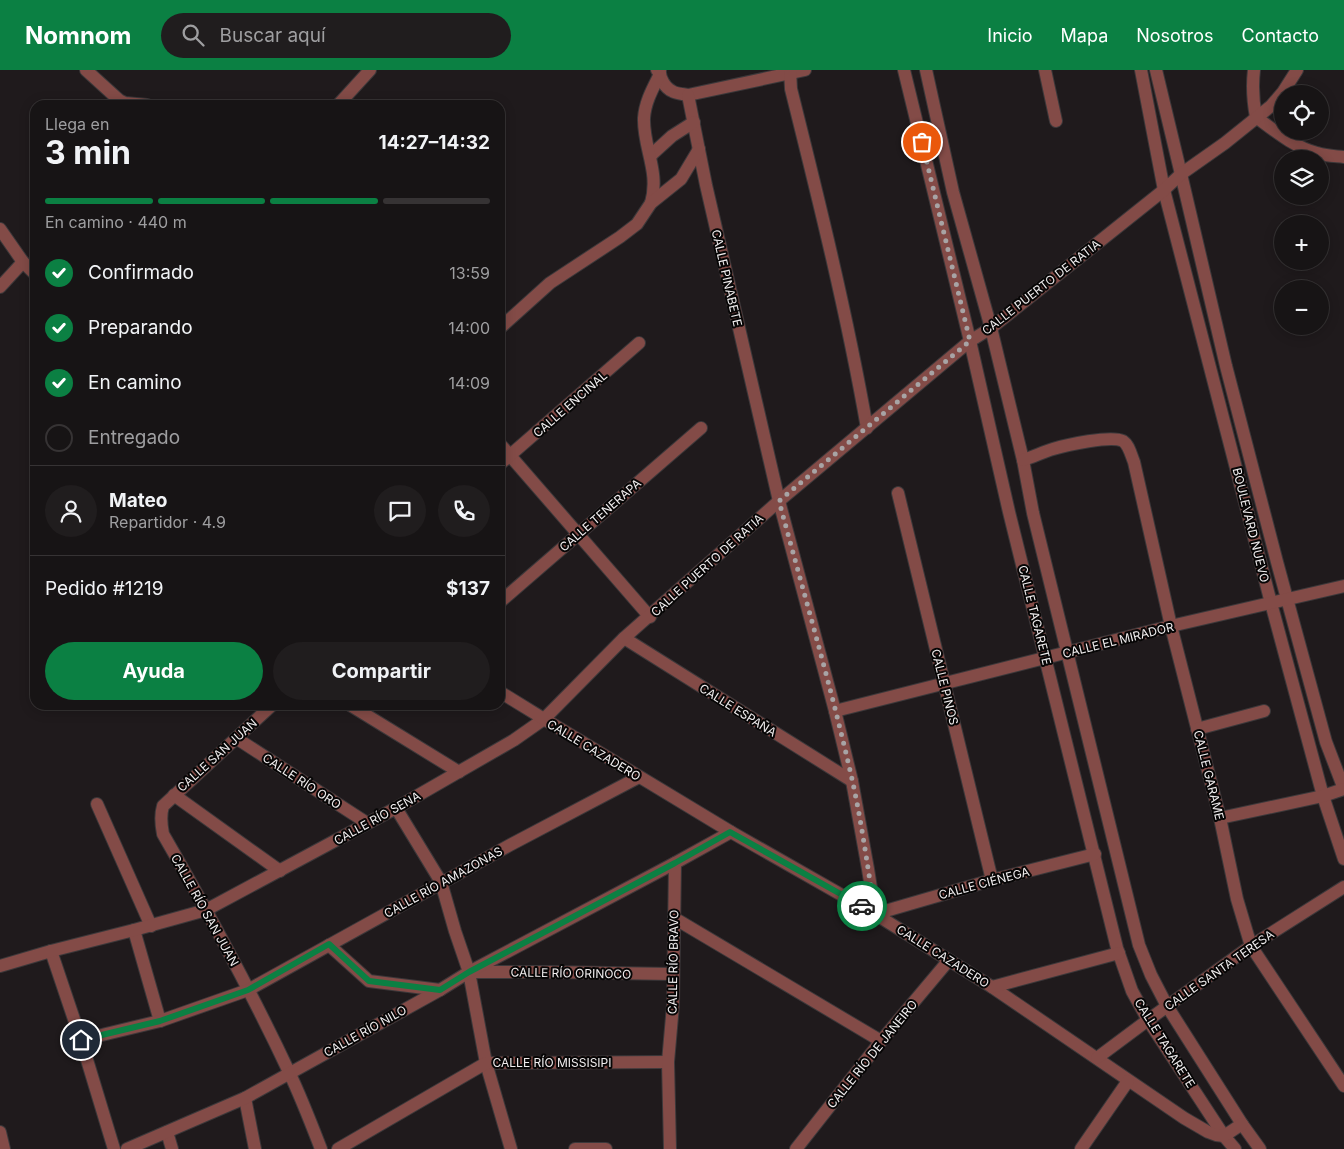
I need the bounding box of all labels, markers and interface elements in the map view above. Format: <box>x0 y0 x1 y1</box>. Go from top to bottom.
search box <box>161 13 511 58</box>
text: Nomnom <box>25 21 131 50</box>
icon: search <box>179 21 207 49</box>
text: Buscar aquí <box>219 24 326 47</box>
text: Inicio <box>987 25 1033 46</box>
text: Mapa <box>1061 25 1108 46</box>
text: Nosotros <box>1136 25 1214 46</box>
text: Contacto <box>1242 25 1319 46</box>
map controls <box>1274 85 1329 335</box>
button: locate <box>1274 85 1329 140</box>
text: Llega en <box>45 114 109 134</box>
pin <box>901 121 943 163</box>
icon: bag <box>908 128 936 156</box>
text: 14:27–14:32 <box>378 131 490 154</box>
text: 3 min <box>45 133 131 172</box>
button: layers <box>1274 150 1329 205</box>
text: En camino · 440 m <box>45 212 187 232</box>
button: + <box>1274 215 1329 270</box>
street label: CALLE PINABETE <box>709 228 745 328</box>
street label: CALLE PUERTO DE RATIA <box>979 236 1103 338</box>
icon: check <box>45 259 73 287</box>
text: Confirmado <box>88 261 194 284</box>
text: 13:59 <box>449 263 490 283</box>
button: − <box>1274 280 1329 335</box>
icon: check <box>45 314 73 342</box>
text: Preparando <box>88 316 193 339</box>
text: 14:00 <box>448 318 490 338</box>
street label: CALLE ENCINAL <box>530 368 610 440</box>
icon: check <box>45 369 73 397</box>
text: En camino <box>88 371 182 394</box>
text: 14:09 <box>449 373 490 393</box>
text: Entregado <box>88 426 180 449</box>
street label: BOULEVARD NUEVO <box>1229 466 1273 584</box>
street label: CALLE TENERAPA <box>556 475 644 555</box>
button: person <box>45 485 97 537</box>
button: chat <box>374 485 426 537</box>
button: phone <box>438 485 490 537</box>
text: Mateo <box>109 489 167 512</box>
street label: CALLE PUERTO DE RATIA <box>648 511 766 619</box>
text: Repartidor · 4.9 <box>109 512 226 532</box>
street label: CALLE TAGARETE <box>1015 563 1055 667</box>
text: Pedido #1219 <box>45 577 164 600</box>
text: $137 <box>446 577 490 600</box>
street label: CALLE EL MIRADOR <box>1061 619 1175 661</box>
button: Ayuda <box>45 642 263 700</box>
button: Compartir <box>273 642 490 700</box>
street label: CALLE PINOS <box>928 647 962 727</box>
street label: CALLE ESPAÑA <box>697 680 779 740</box>
street label: CALLE SAN JUAN <box>174 715 260 795</box>
street label: CALLE CAZADERO <box>545 716 643 784</box>
street label: CALLE GARAME <box>1191 729 1227 821</box>
street label: CALLE RÍO ORO <box>260 750 344 812</box>
street label: CALLE RÍO SENA <box>331 788 423 848</box>
street label: CALLE RÍO AMAZONAS <box>381 843 505 921</box>
street label: CALLE RÍO SAN JUAN <box>168 851 242 969</box>
street label: CALLE CIÉNEGA <box>937 864 1031 902</box>
courier <box>837 881 887 931</box>
icon: car <box>848 892 876 920</box>
street label: CALLE RÍO BRAVO <box>665 910 681 1014</box>
street label: CALLE CAZADERO <box>894 921 992 991</box>
street label: CALLE SANTA TERESA <box>1161 927 1277 1013</box>
street label: CALLE RÍO ORINOCO <box>511 964 631 982</box>
street label: CALLE TAGARETE <box>1132 996 1198 1090</box>
street label: CALLE RÍO DE JANEIRO <box>824 997 920 1111</box>
street label: CALLE RÍO NILO <box>321 1002 409 1060</box>
pin <box>60 1019 102 1061</box>
icon: home <box>67 1026 95 1054</box>
street label: CALLE RÍO MISSISIPI <box>493 1055 611 1070</box>

